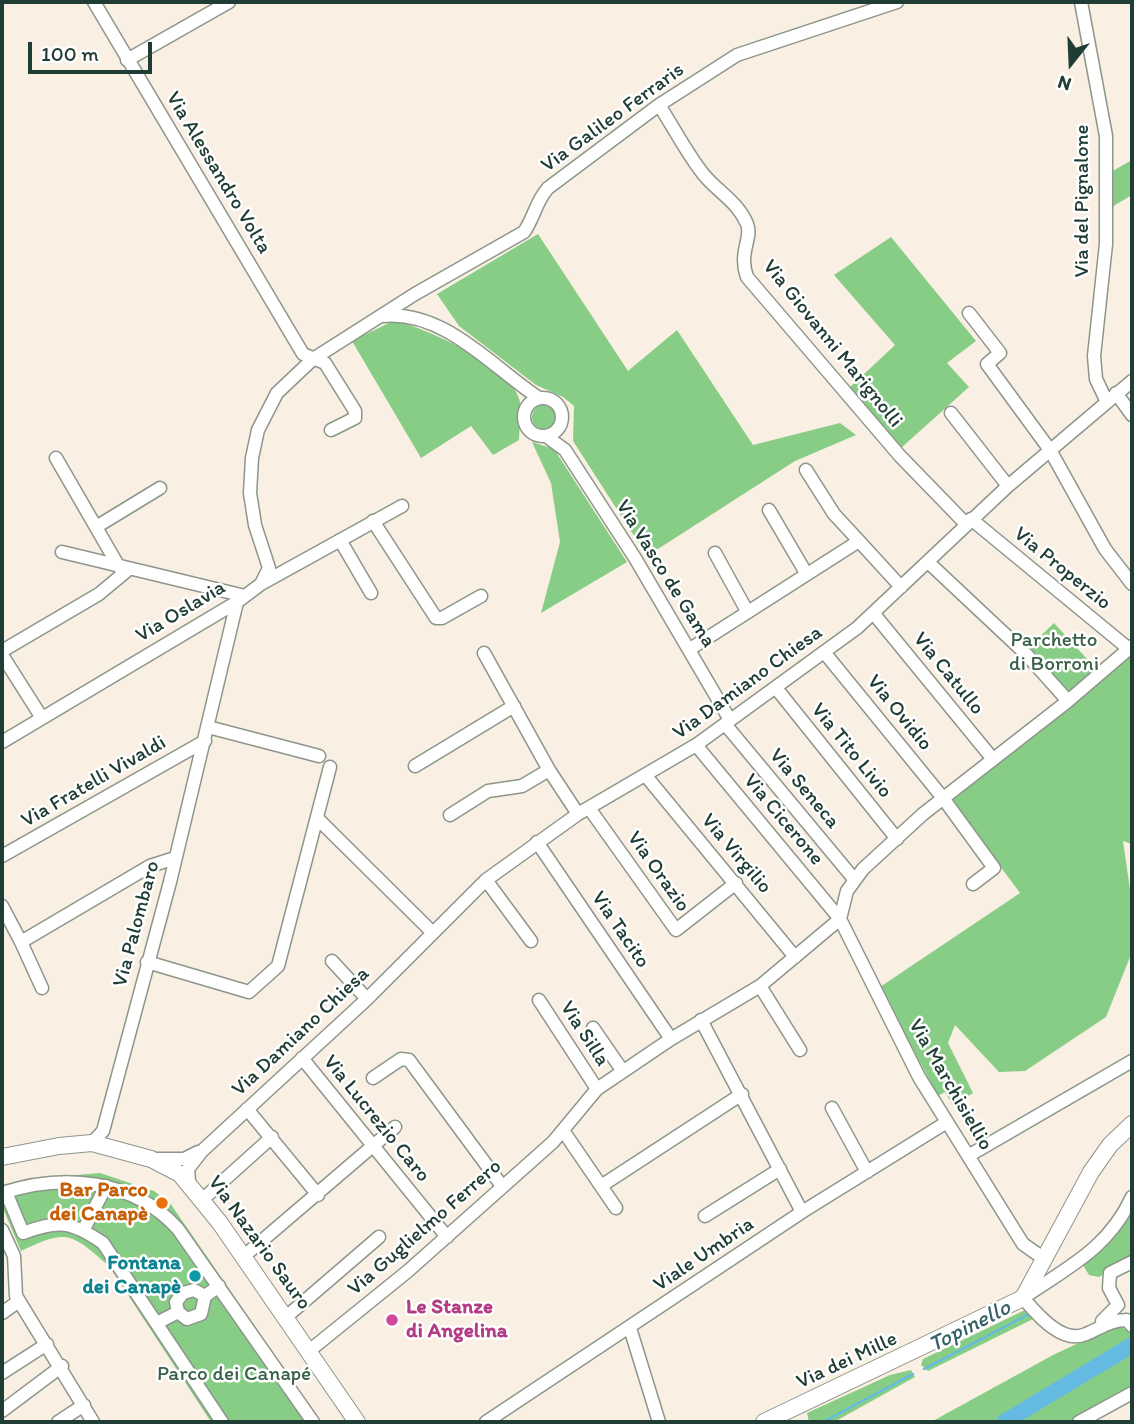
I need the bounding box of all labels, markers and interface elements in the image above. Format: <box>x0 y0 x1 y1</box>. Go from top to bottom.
scale bar <box>32 28 156 72</box>
north arrow <box>1036 28 1106 98</box>
text: 100 m <box>41 41 99 66</box>
street label: Via Galileo Ferraris <box>536 58 690 178</box>
text: N <box>1055 71 1074 96</box>
street label: Via Alessandro Volta <box>160 87 276 259</box>
street label: Via del Pignalone <box>1070 124 1096 278</box>
street label: Via Giovanni Marignolli <box>756 255 908 433</box>
street label: Via Vasco de Gama <box>609 496 721 652</box>
street label: Via Properzio <box>1008 522 1116 616</box>
street label: Via Oslavia <box>132 575 230 649</box>
street label: Via Damiano Chiesa <box>668 620 828 746</box>
street label: Via Catullo <box>907 628 989 720</box>
park label: Parchetto di Borroni <box>1009 628 1099 678</box>
street label: Via Ovidio <box>861 670 937 756</box>
street label: Via Tito Livio <box>805 698 897 804</box>
street label: Via Fratelli Vivaldi <box>17 730 171 834</box>
street label: Via Seneca <box>763 744 845 834</box>
street label: Via Cicerone <box>737 769 829 871</box>
street label: Via Virgilio <box>695 809 777 899</box>
street label: Via Orazio <box>621 827 695 917</box>
street label: Via Palombaro <box>108 858 166 990</box>
street label: Via Tacito <box>585 887 655 973</box>
street label: Via Damiano Chiesa <box>227 962 375 1102</box>
street label: Via Silla <box>554 997 614 1071</box>
street label: Via Marchisiellio <box>902 1015 998 1155</box>
street label: Via Lucrezio Caro <box>317 1050 435 1188</box>
street label: Via Guglielmo Ferrero <box>343 1154 507 1302</box>
street label: Via Nazario Sauro <box>202 1171 316 1315</box>
place label: Bar Parco dei Canapè <box>49 1178 148 1228</box>
marker: Bar Parco dei Canapè <box>154 1195 170 1211</box>
street label: Viale Umbria <box>649 1212 759 1298</box>
place label: Fontana dei Canapè <box>82 1251 181 1301</box>
marker: Fontana dei Canapè <box>187 1268 203 1284</box>
place label: Le Stanze di Angelina <box>406 1295 508 1345</box>
water label: Topinello <box>924 1295 1016 1359</box>
marker: Le Stanze di Angelina <box>384 1312 400 1328</box>
street label: Via dei Mille <box>793 1327 901 1395</box>
park label: Parco dei Canapé <box>157 1362 311 1388</box>

